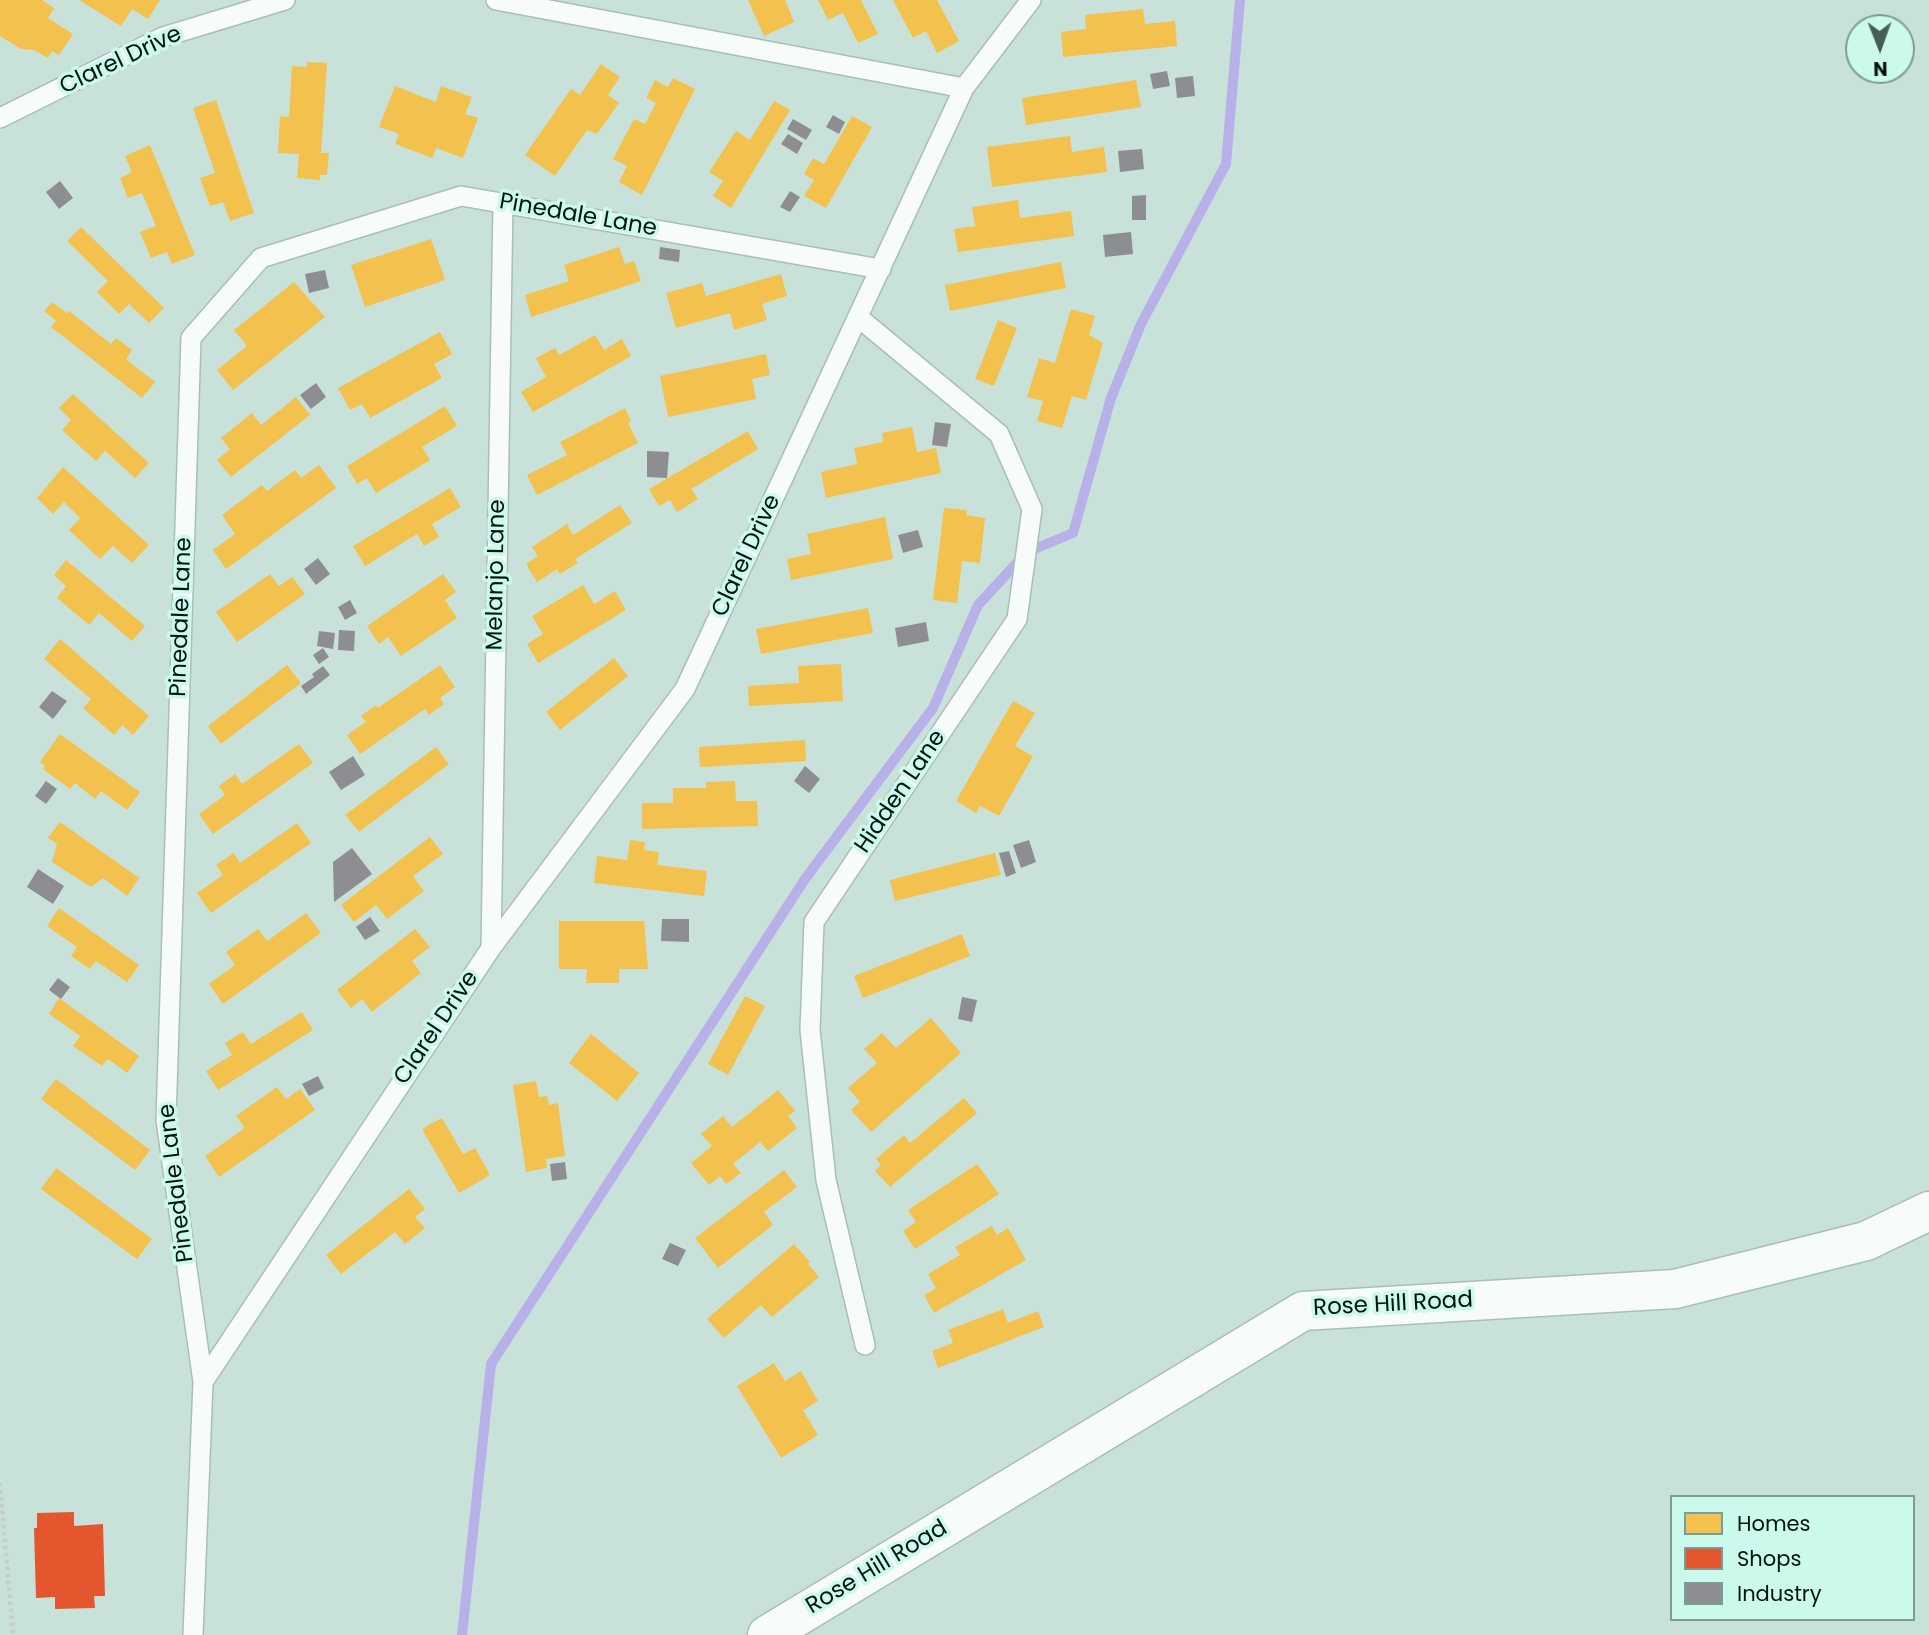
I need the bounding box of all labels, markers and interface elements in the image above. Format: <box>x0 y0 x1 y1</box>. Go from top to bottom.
north arrow <box>1845 14 1915 84</box>
street label: Clarel Drive <box>56 21 186 101</box>
text: N <box>1873 55 1888 82</box>
street label: Pinedale Lane <box>497 189 659 243</box>
street label: Clarel Drive <box>707 491 787 621</box>
street label: Melanjo Lane <box>482 499 512 651</box>
street label: Pinedale Lane <box>165 537 199 697</box>
street label: Hidden Lane <box>850 725 952 859</box>
street label: Clarel Drive <box>389 966 485 1090</box>
street label: Pinedale Lane <box>154 1102 200 1264</box>
street label: Rose Hill Road <box>1312 1287 1474 1323</box>
legend <box>1670 1495 1915 1621</box>
text: Homes <box>1737 1509 1811 1538</box>
street label: Rose Hill Road <box>801 1515 953 1621</box>
text: Shops <box>1737 1544 1801 1573</box>
text: Industry <box>1737 1579 1822 1608</box>

